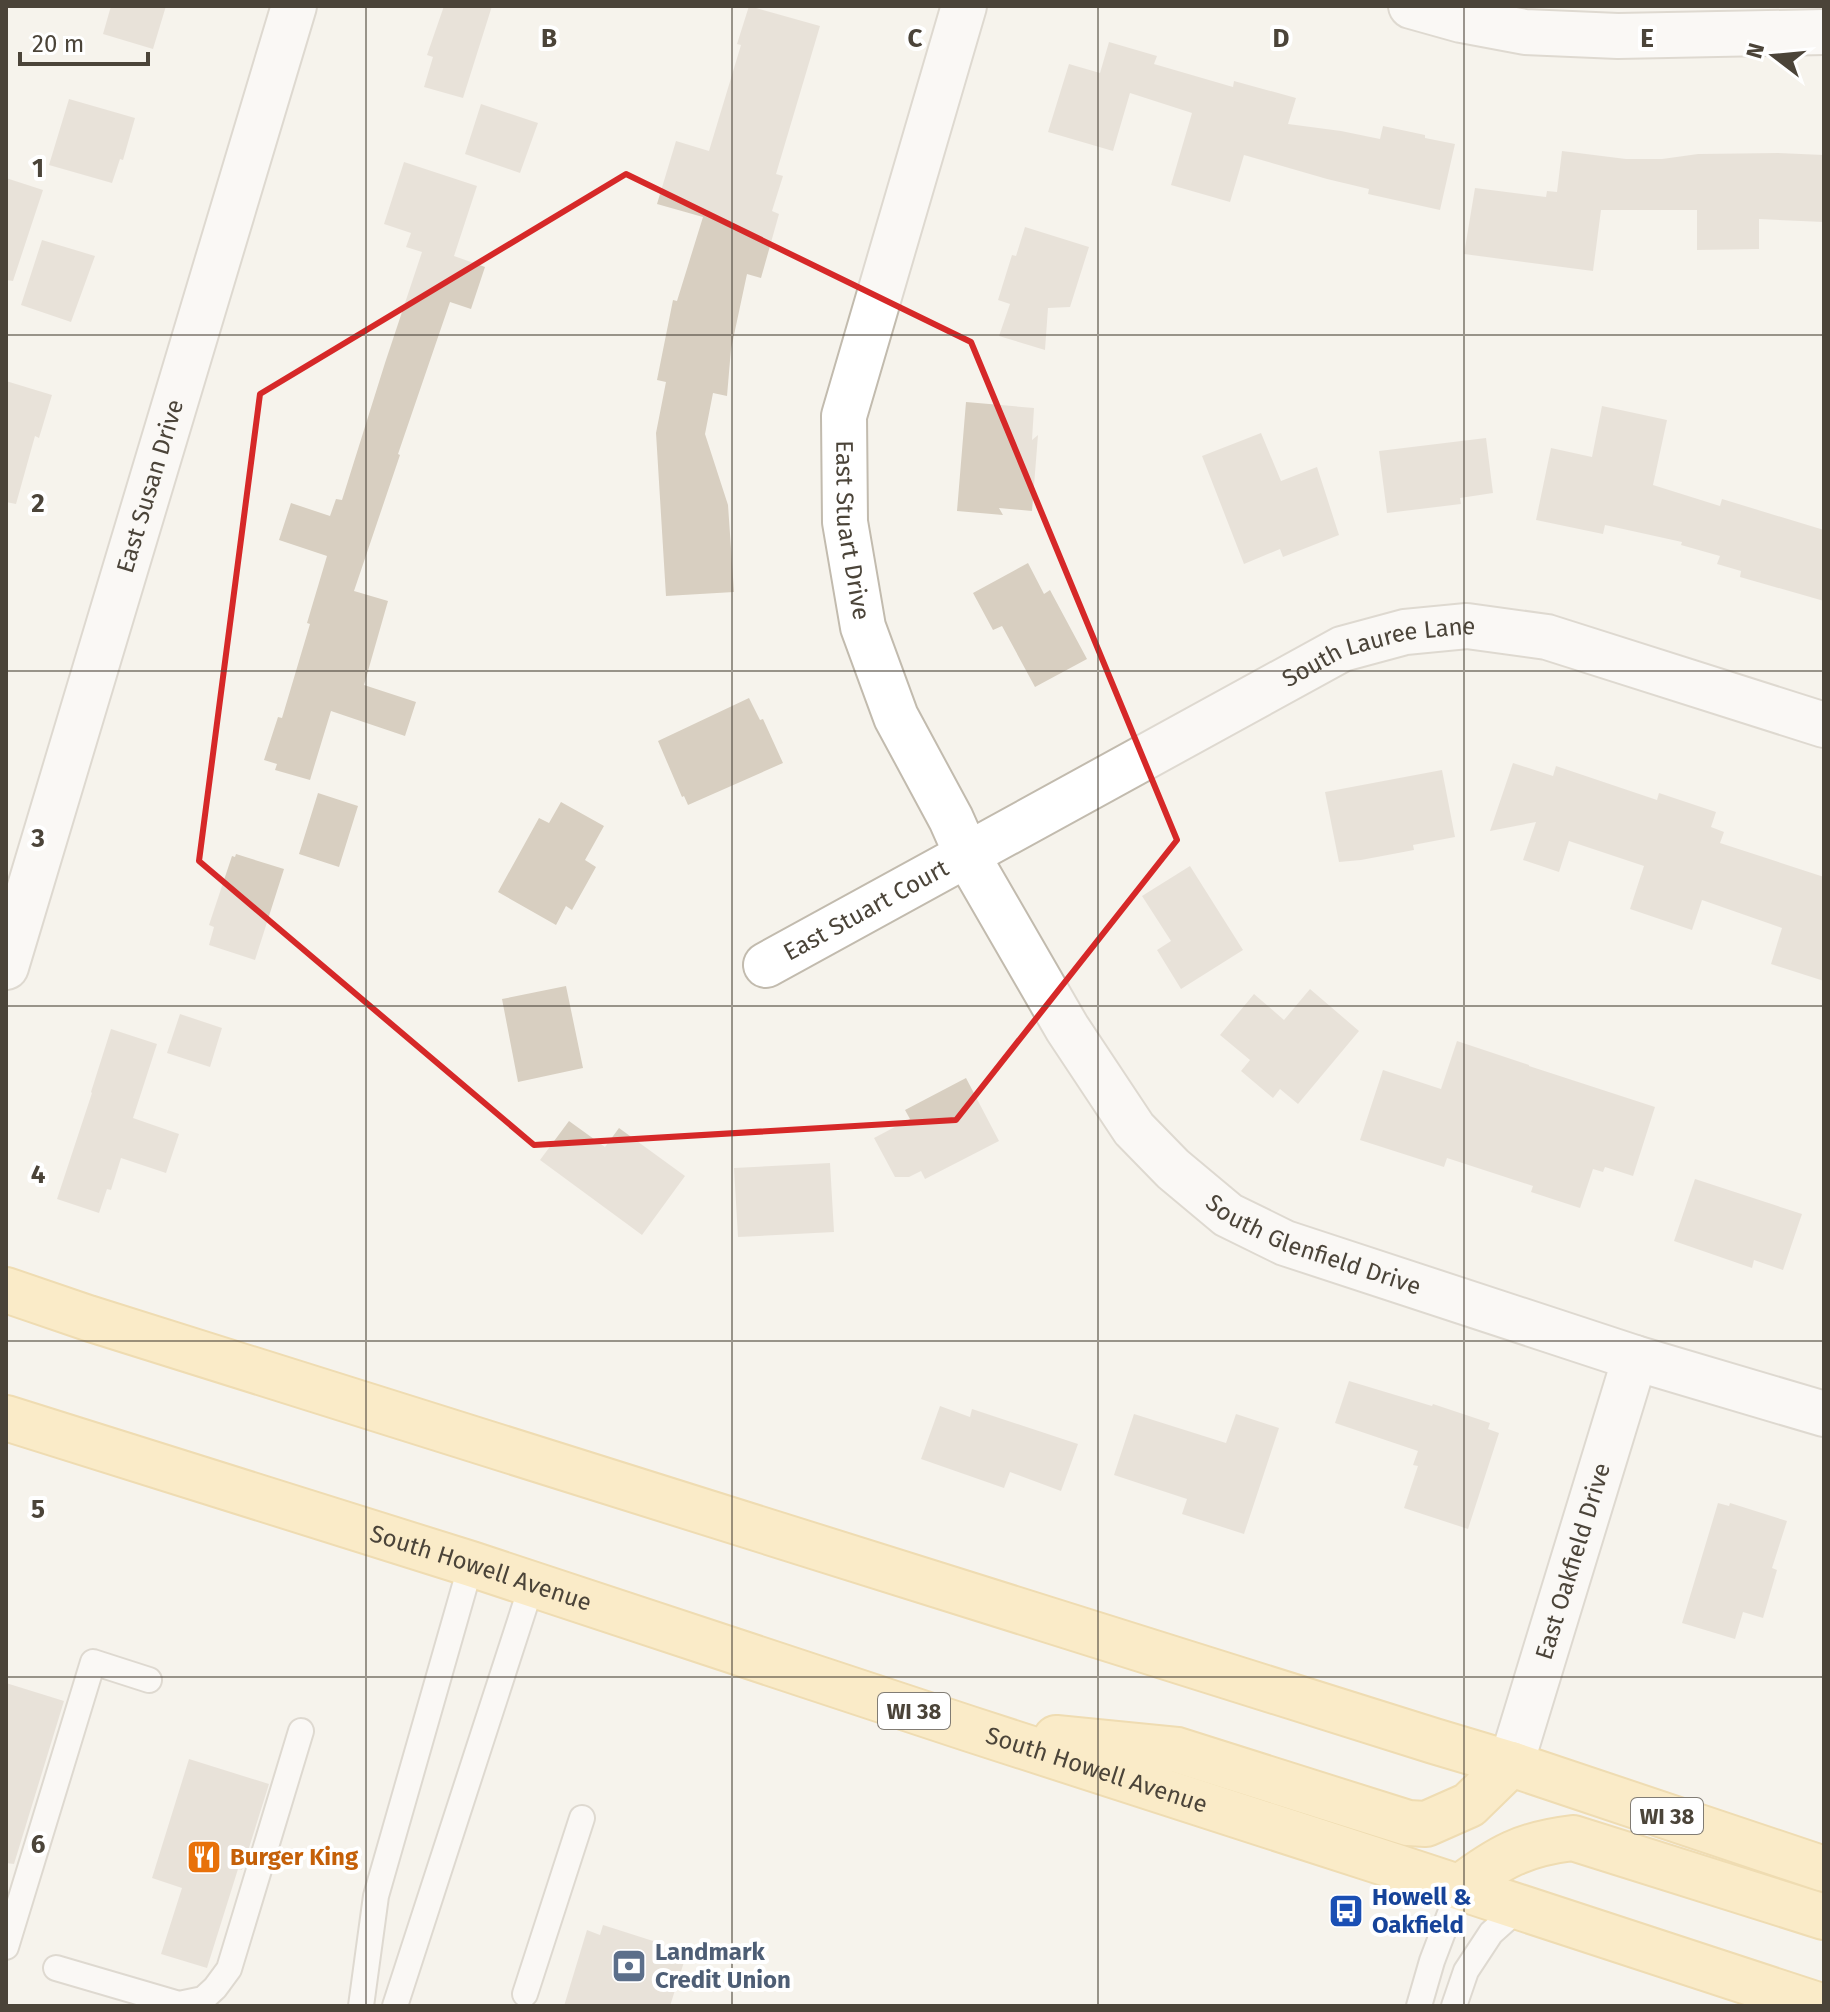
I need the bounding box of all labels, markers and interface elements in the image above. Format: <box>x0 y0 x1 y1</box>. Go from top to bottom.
scale bar <box>20 16 148 66</box>
north arrow <box>1734 16 1814 96</box>
text: B <box>541 23 557 54</box>
text: C <box>908 23 923 54</box>
text: D <box>1273 23 1290 54</box>
text: E <box>1640 23 1654 54</box>
text: 20 m <box>32 30 84 58</box>
text: N <box>1740 40 1770 61</box>
text: 1 <box>32 153 44 184</box>
street label: East Susan Drive <box>111 396 189 576</box>
street label: East Stuart Drive <box>830 440 876 622</box>
text: 2 <box>31 488 45 519</box>
street label: South Lauree Lane <box>1277 612 1477 693</box>
text: 3 <box>30 823 45 854</box>
street label: East Stuart Court <box>779 854 953 967</box>
text: 4 <box>31 1159 46 1190</box>
street label: South Glenfield Drive <box>1200 1188 1424 1301</box>
street label: East Oakfield Drive <box>1530 1459 1616 1663</box>
text: 5 <box>31 1494 45 1525</box>
street label: South Howell Avenue <box>367 1519 595 1617</box>
road number: WI 38 <box>878 1693 950 1729</box>
street label: South Howell Avenue <box>982 1721 1211 1819</box>
road number: WI 38 <box>1631 1798 1703 1834</box>
text: 6 <box>31 1829 46 1860</box>
restaurant icon: Burger King <box>185 1838 223 1876</box>
place label: Burger King <box>230 1843 359 1871</box>
place label: Howell & Oakfield <box>1372 1883 1471 1939</box>
bus stop icon: Howell & Oakfield <box>1327 1892 1365 1930</box>
place label: Landmark Credit Union <box>655 1938 791 1994</box>
bank icon: Landmark Credit Union <box>610 1947 648 1985</box>

